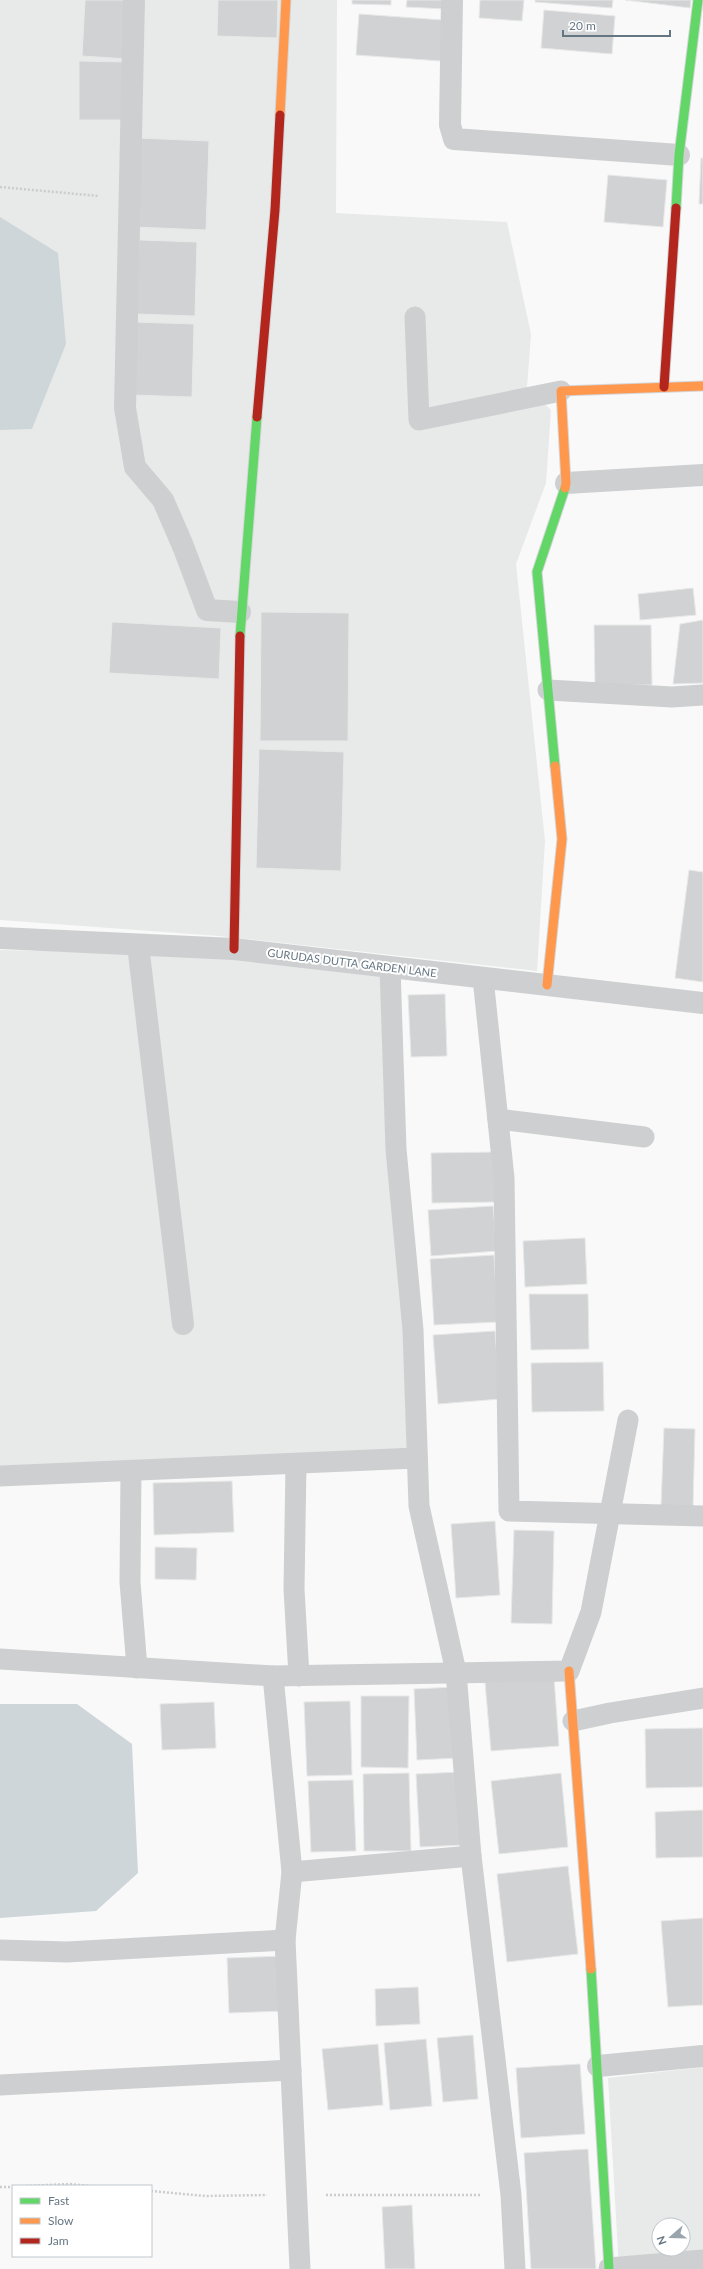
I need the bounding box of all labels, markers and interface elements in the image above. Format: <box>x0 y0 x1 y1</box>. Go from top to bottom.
scale bar <box>563 12 670 38</box>
text: 20 m <box>569 18 596 33</box>
street label: GURUDAS DUTTA GARDEN LANE <box>267 946 437 979</box>
legend <box>12 2185 152 2257</box>
text: Fast <box>48 2193 70 2208</box>
text: Slow <box>48 2213 74 2228</box>
north arrow <box>651 2217 691 2257</box>
text: Jam <box>48 2233 69 2248</box>
text: N <box>654 2234 669 2247</box>

